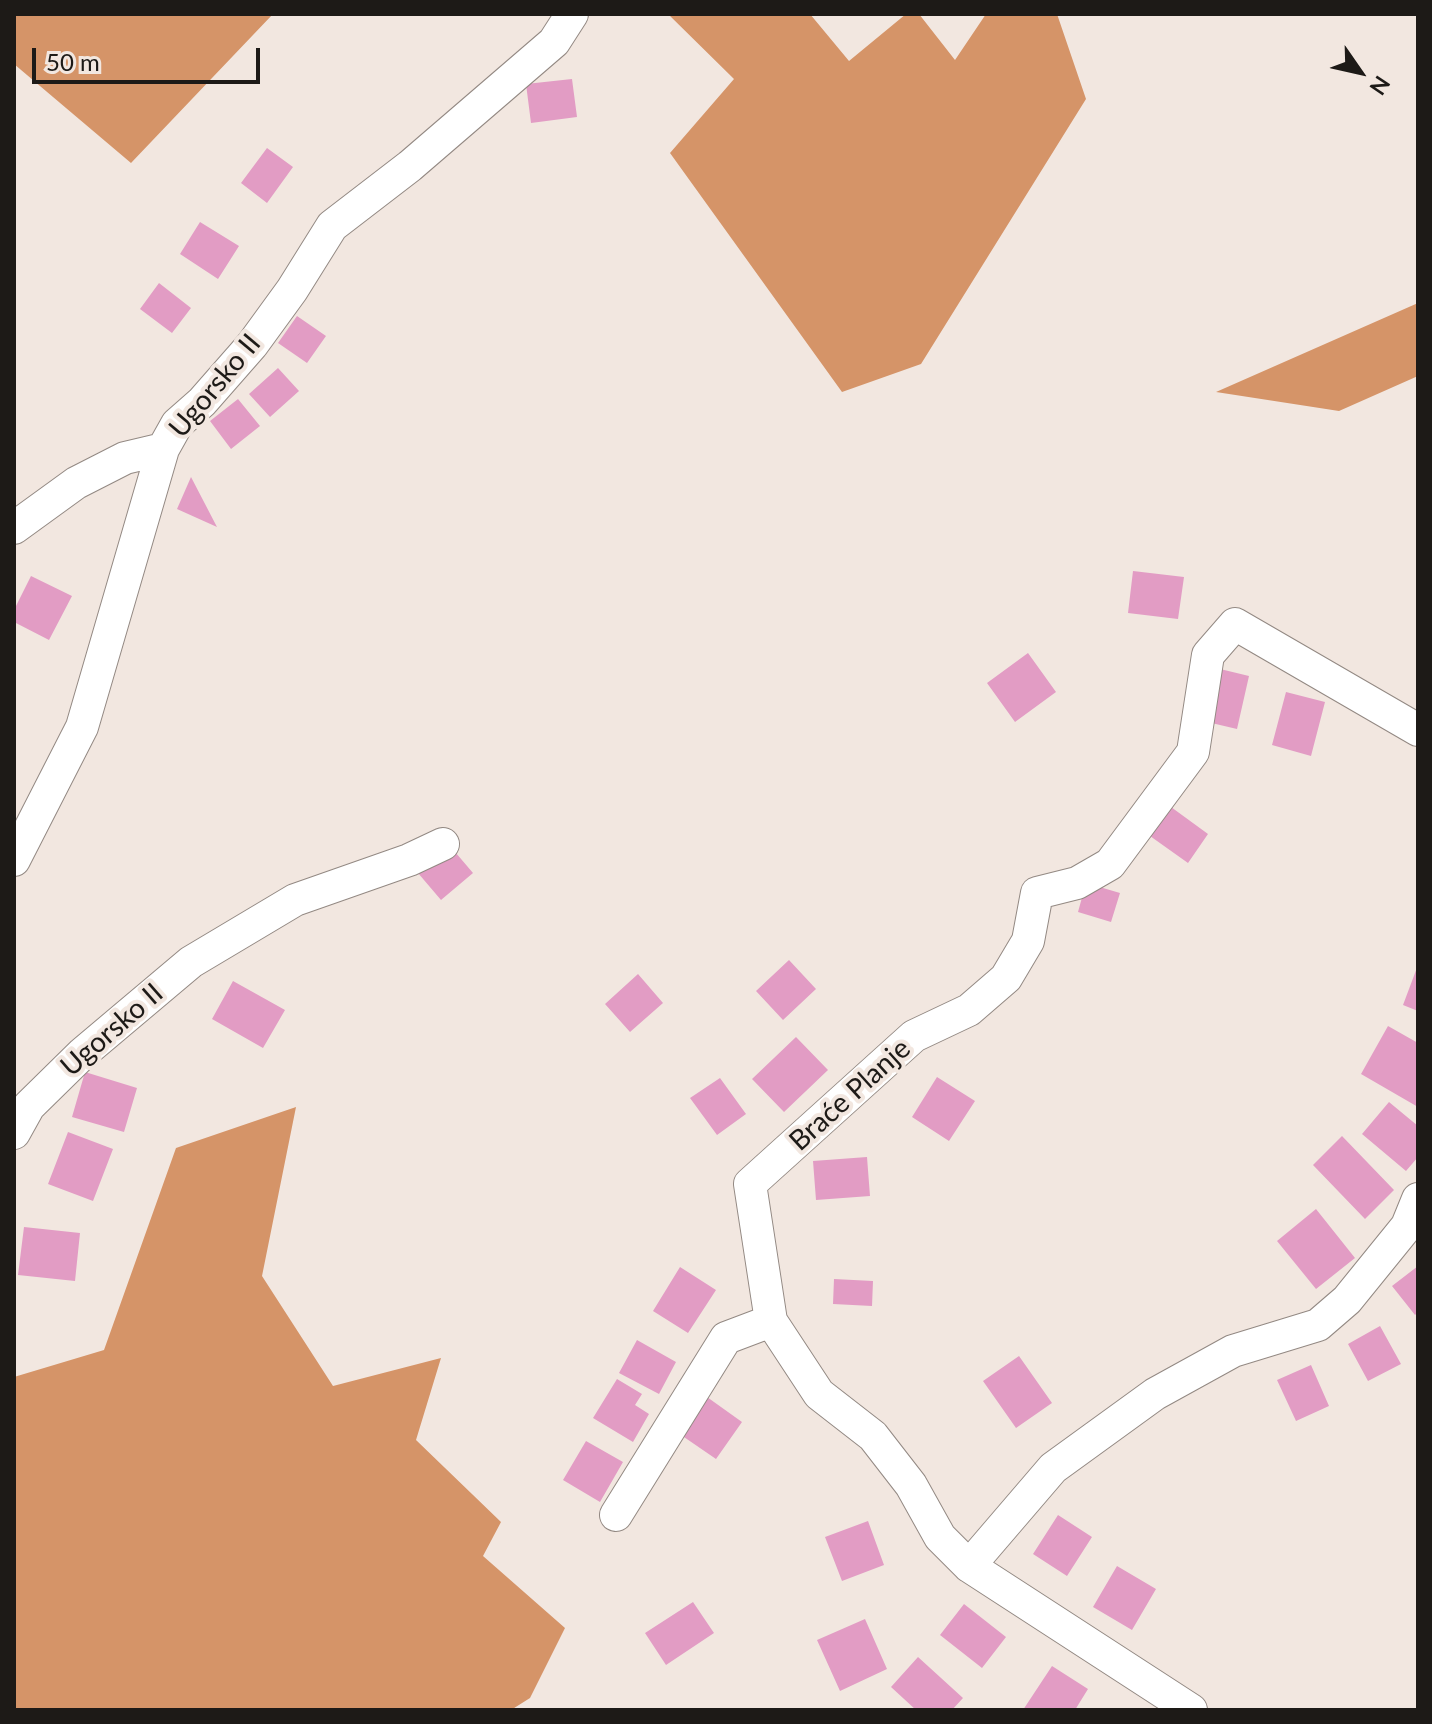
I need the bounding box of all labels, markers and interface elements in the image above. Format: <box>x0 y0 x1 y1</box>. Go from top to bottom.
scale bar <box>36 32 264 82</box>
north arrow <box>1320 32 1400 112</box>
text: 50 m <box>46 47 100 76</box>
text: N <box>1364 71 1396 100</box>
street label: Ugorsko II <box>162 328 268 444</box>
street label: Ugorsko II <box>54 976 170 1084</box>
street label: Braće Planje <box>783 1032 917 1158</box>

